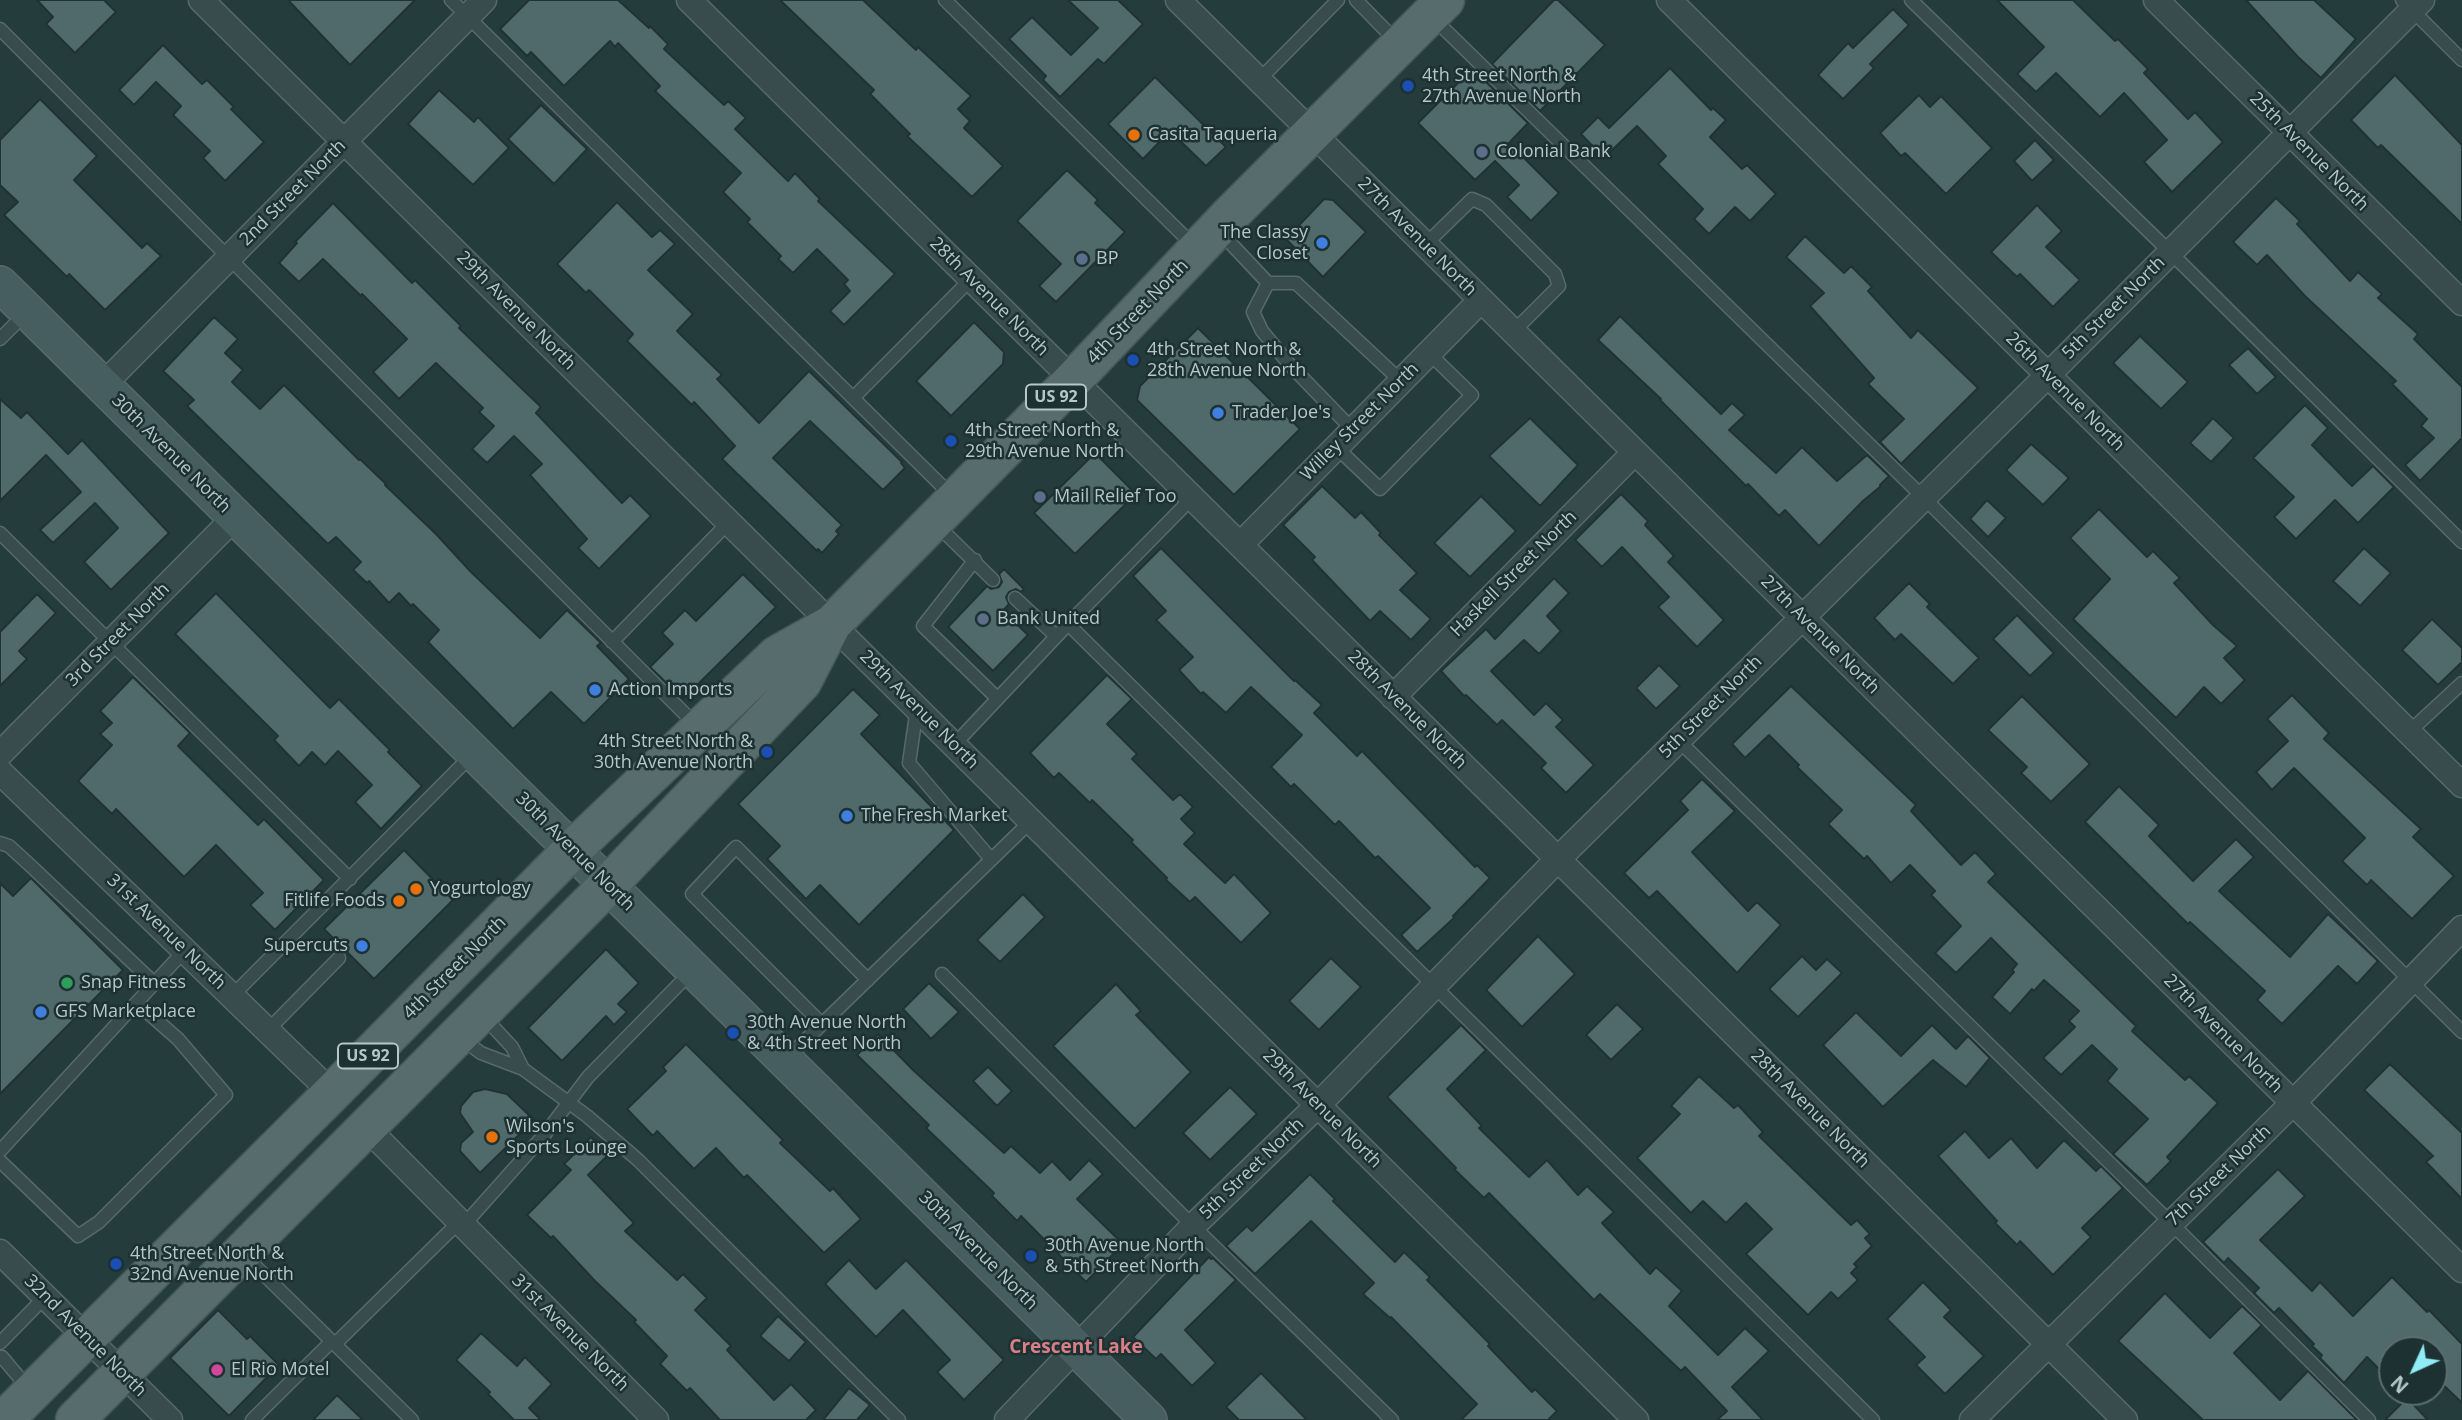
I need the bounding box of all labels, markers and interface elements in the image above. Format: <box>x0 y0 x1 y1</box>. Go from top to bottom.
place label: 4th Street North & 27th Avenue North <box>1422 65 1581 108</box>
marker: 4th Street North & 27th Avenue North <box>1400 78 1416 94</box>
street label: 25th Avenue North <box>2245 88 2373 216</box>
place label: Casita Taqueria <box>1148 124 1278 146</box>
marker: Casita Taqueria <box>1126 127 1142 143</box>
street label: 2nd Street North <box>235 135 351 251</box>
place label: Colonial Bank <box>1496 141 1610 163</box>
marker: Colonial Bank <box>1474 144 1490 160</box>
street label: 27th Avenue North <box>1353 173 1481 301</box>
place label: The Classy Closet <box>1220 222 1308 264</box>
street label: 28th Avenue North <box>925 233 1053 361</box>
marker: The Classy Closet <box>1314 235 1330 251</box>
street label: 29th Avenue North <box>452 247 580 375</box>
place label: BP <box>1096 248 1118 270</box>
marker: BP <box>1074 251 1090 267</box>
street label: 5th Street North <box>2058 252 2170 364</box>
street label: 4th Street North <box>1083 255 1193 369</box>
street label: 26th Avenue North <box>2001 328 2129 456</box>
place label: 4th Street North & 28th Avenue North <box>1147 339 1306 382</box>
marker: 4th Street North & 28th Avenue North <box>1125 352 1141 368</box>
street label: Willey Street North <box>1296 358 1424 486</box>
road number: US 92 <box>1026 384 1086 410</box>
street label: 30th Avenue North <box>107 390 235 518</box>
place label: Trader Joe's <box>1232 402 1331 424</box>
marker: Trader Joe's <box>1210 405 1226 421</box>
place label: 4th Street North & 29th Avenue North <box>965 420 1124 462</box>
marker: 4th Street North & 29th Avenue North <box>943 433 959 449</box>
place label: Mail Relief Too <box>1054 486 1177 508</box>
marker: Mail Relief Too <box>1032 489 1048 505</box>
street label: Haskell Street North <box>1446 506 1582 642</box>
street label: 27th Avenue North <box>1756 571 1884 699</box>
street label: 3rd Street North <box>62 579 174 691</box>
place label: Bank United <box>997 608 1100 630</box>
marker: Bank United <box>975 611 991 627</box>
street label: 29th Avenue North <box>855 646 983 774</box>
street label: 28th Avenue North <box>1343 646 1471 774</box>
street label: 5th Street North <box>1655 651 1767 763</box>
place label: Action Imports <box>609 679 732 701</box>
marker: Action Imports <box>587 682 603 698</box>
place label: 4th Street North & 30th Avenue North <box>594 731 753 774</box>
marker: 4th Street North & 30th Avenue North <box>759 744 775 760</box>
street label: 30th Avenue North <box>511 788 639 916</box>
place label: The Fresh Market <box>861 805 1007 827</box>
marker: The Fresh Market <box>839 808 855 824</box>
street label: 31st Avenue North <box>102 870 230 994</box>
place label: Yogurtology <box>430 878 530 900</box>
marker: Yogurtology <box>408 881 424 897</box>
place label: Fitlife Foods <box>284 890 385 912</box>
marker: Fitlife Foods <box>391 893 407 909</box>
street label: 4th Street North <box>399 912 511 1024</box>
place label: Supercuts <box>264 935 348 957</box>
marker: Supercuts <box>354 938 370 954</box>
street label: 27th Avenue North <box>2159 970 2287 1098</box>
place label: Snap Fitness <box>81 972 186 994</box>
marker: Snap Fitness <box>59 975 75 991</box>
place label: GFS Marketplace <box>55 1001 196 1023</box>
marker: GFS Marketplace <box>33 1004 49 1020</box>
place label: 30th Avenue North & 4th Street North <box>747 1012 906 1054</box>
marker: 30th Avenue North & 4th Street North <box>725 1025 741 1041</box>
road number: US 92 <box>338 1044 398 1068</box>
street label: 29th Avenue North <box>1258 1045 1386 1173</box>
street label: 28th Avenue North <box>1746 1045 1874 1173</box>
street label: 5th Street North <box>1195 1114 1309 1224</box>
place label: Wilson's Sports Lounge <box>506 1116 627 1158</box>
street label: 7th Street North <box>2162 1121 2276 1231</box>
marker: Wilson's Sports Lounge <box>484 1129 500 1145</box>
street label: 30th Avenue North <box>914 1187 1042 1315</box>
place label: 30th Avenue North & 5th Street North <box>1045 1235 1204 1278</box>
place label: 4th Street North & 32nd Avenue North <box>130 1243 294 1286</box>
marker: 30th Avenue North & 5th Street North <box>1023 1248 1039 1264</box>
marker: 4th Street North & 32nd Avenue North <box>108 1256 124 1272</box>
street label: 32nd Avenue North <box>19 1270 151 1402</box>
street label: 31st Avenue North <box>507 1270 633 1396</box>
north arrow <box>2378 1336 2448 1406</box>
district label: Crescent Lake <box>1009 1337 1143 1359</box>
place label: El Rio Motel <box>231 1359 329 1381</box>
marker: El Rio Motel <box>209 1362 225 1378</box>
text: N <box>2385 1370 2414 1399</box>

